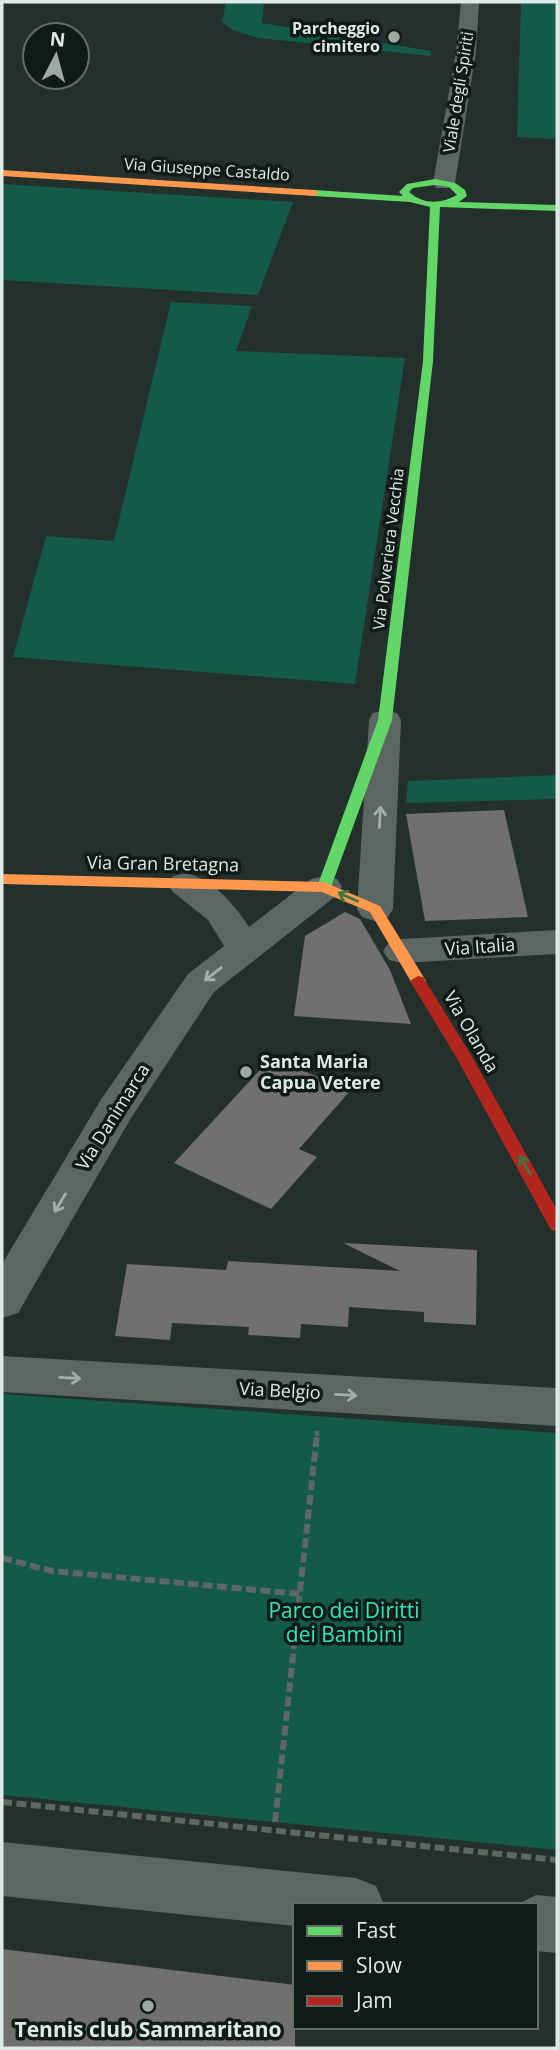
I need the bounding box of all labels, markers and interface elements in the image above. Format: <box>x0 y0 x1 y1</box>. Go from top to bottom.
place label: Parcheggio cimitero <box>292 17 380 57</box>
north arrow <box>21 21 91 91</box>
text: N <box>49 25 67 53</box>
marker: Parcheggio cimitero <box>386 29 402 45</box>
street label: Viale degli Spiriti <box>438 30 478 154</box>
street label: Via Giuseppe Castaldo <box>123 152 291 186</box>
street label: Via Polveriera Vecchia <box>367 467 409 631</box>
one-way arrow <box>374 805 387 828</box>
street label: Via Gran Bretagna <box>87 850 239 876</box>
one-way arrow <box>338 890 360 903</box>
street label: Via Italia <box>444 932 516 960</box>
one-way arrow <box>204 966 222 982</box>
street label: Via Olanda <box>439 986 505 1077</box>
place label: Santa Maria Capua Vetere <box>260 1049 381 1094</box>
street label: Via Danimarca <box>70 1059 154 1174</box>
marker: Santa Maria Capua Vetere <box>238 1064 254 1080</box>
one-way arrow <box>518 1155 531 1176</box>
one-way arrow <box>52 1193 66 1213</box>
one-way arrow <box>58 1372 81 1385</box>
street label: Via Belgio <box>239 1376 321 1404</box>
one-way arrow <box>334 1388 357 1401</box>
park label: Parco dei Diritti dei Bambini <box>268 1596 420 1648</box>
legend <box>293 1903 538 2029</box>
text: Fast <box>356 1916 396 1944</box>
text: Slow <box>356 1951 402 1979</box>
text: Jam <box>354 1986 393 2014</box>
marker: Tennis club Sammaritano <box>140 1998 156 2014</box>
place label: Tennis club Sammaritano <box>15 2015 281 2043</box>

